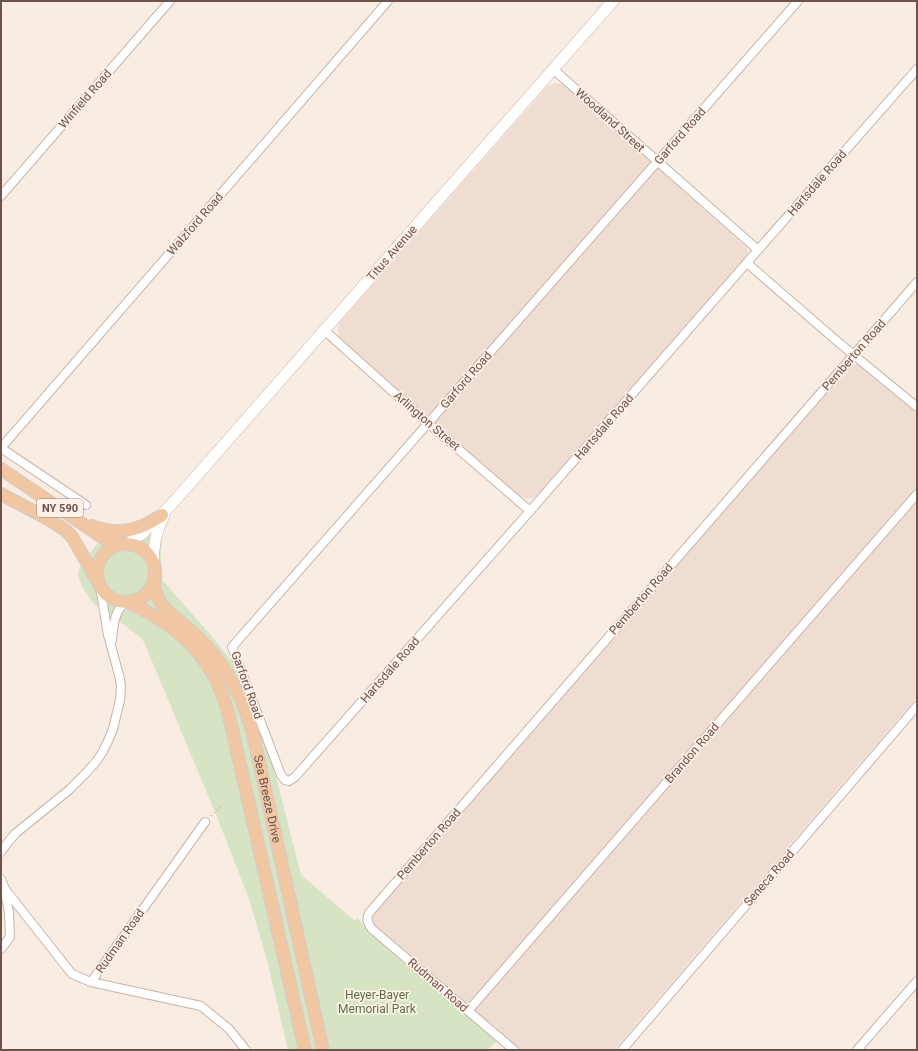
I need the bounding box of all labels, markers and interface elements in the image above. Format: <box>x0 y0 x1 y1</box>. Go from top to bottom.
street label: Winfield Road <box>56 67 114 131</box>
street label: Woodland Street <box>572 85 648 155</box>
street label: Garford Road <box>651 105 709 167</box>
street label: Hartsdale Road <box>785 147 849 219</box>
street label: Walzford Road <box>164 190 226 258</box>
street label: Titus Avenue <box>364 222 420 284</box>
street label: Pemberton Road <box>819 317 889 393</box>
street label: Garford Road <box>437 349 495 411</box>
street label: Arlington Street <box>391 388 463 454</box>
street label: Hartsdale Road <box>572 391 636 463</box>
road number: NY 590 <box>37 499 83 517</box>
street label: Pemberton Road <box>606 561 676 637</box>
street label: Hartsdale Road <box>358 634 422 706</box>
street label: Garford Road <box>228 649 266 721</box>
street label: Brandon Road <box>662 720 722 786</box>
street label: Sea Breeze Drive <box>251 754 284 844</box>
street label: Pemberton Road <box>394 806 464 882</box>
street label: Seneca Road <box>741 847 797 909</box>
street label: Rudman Road <box>93 906 147 976</box>
street label: Rudman Road <box>405 955 471 1015</box>
park label: Heyer-Bayer Memorial Park <box>338 988 417 1016</box>

